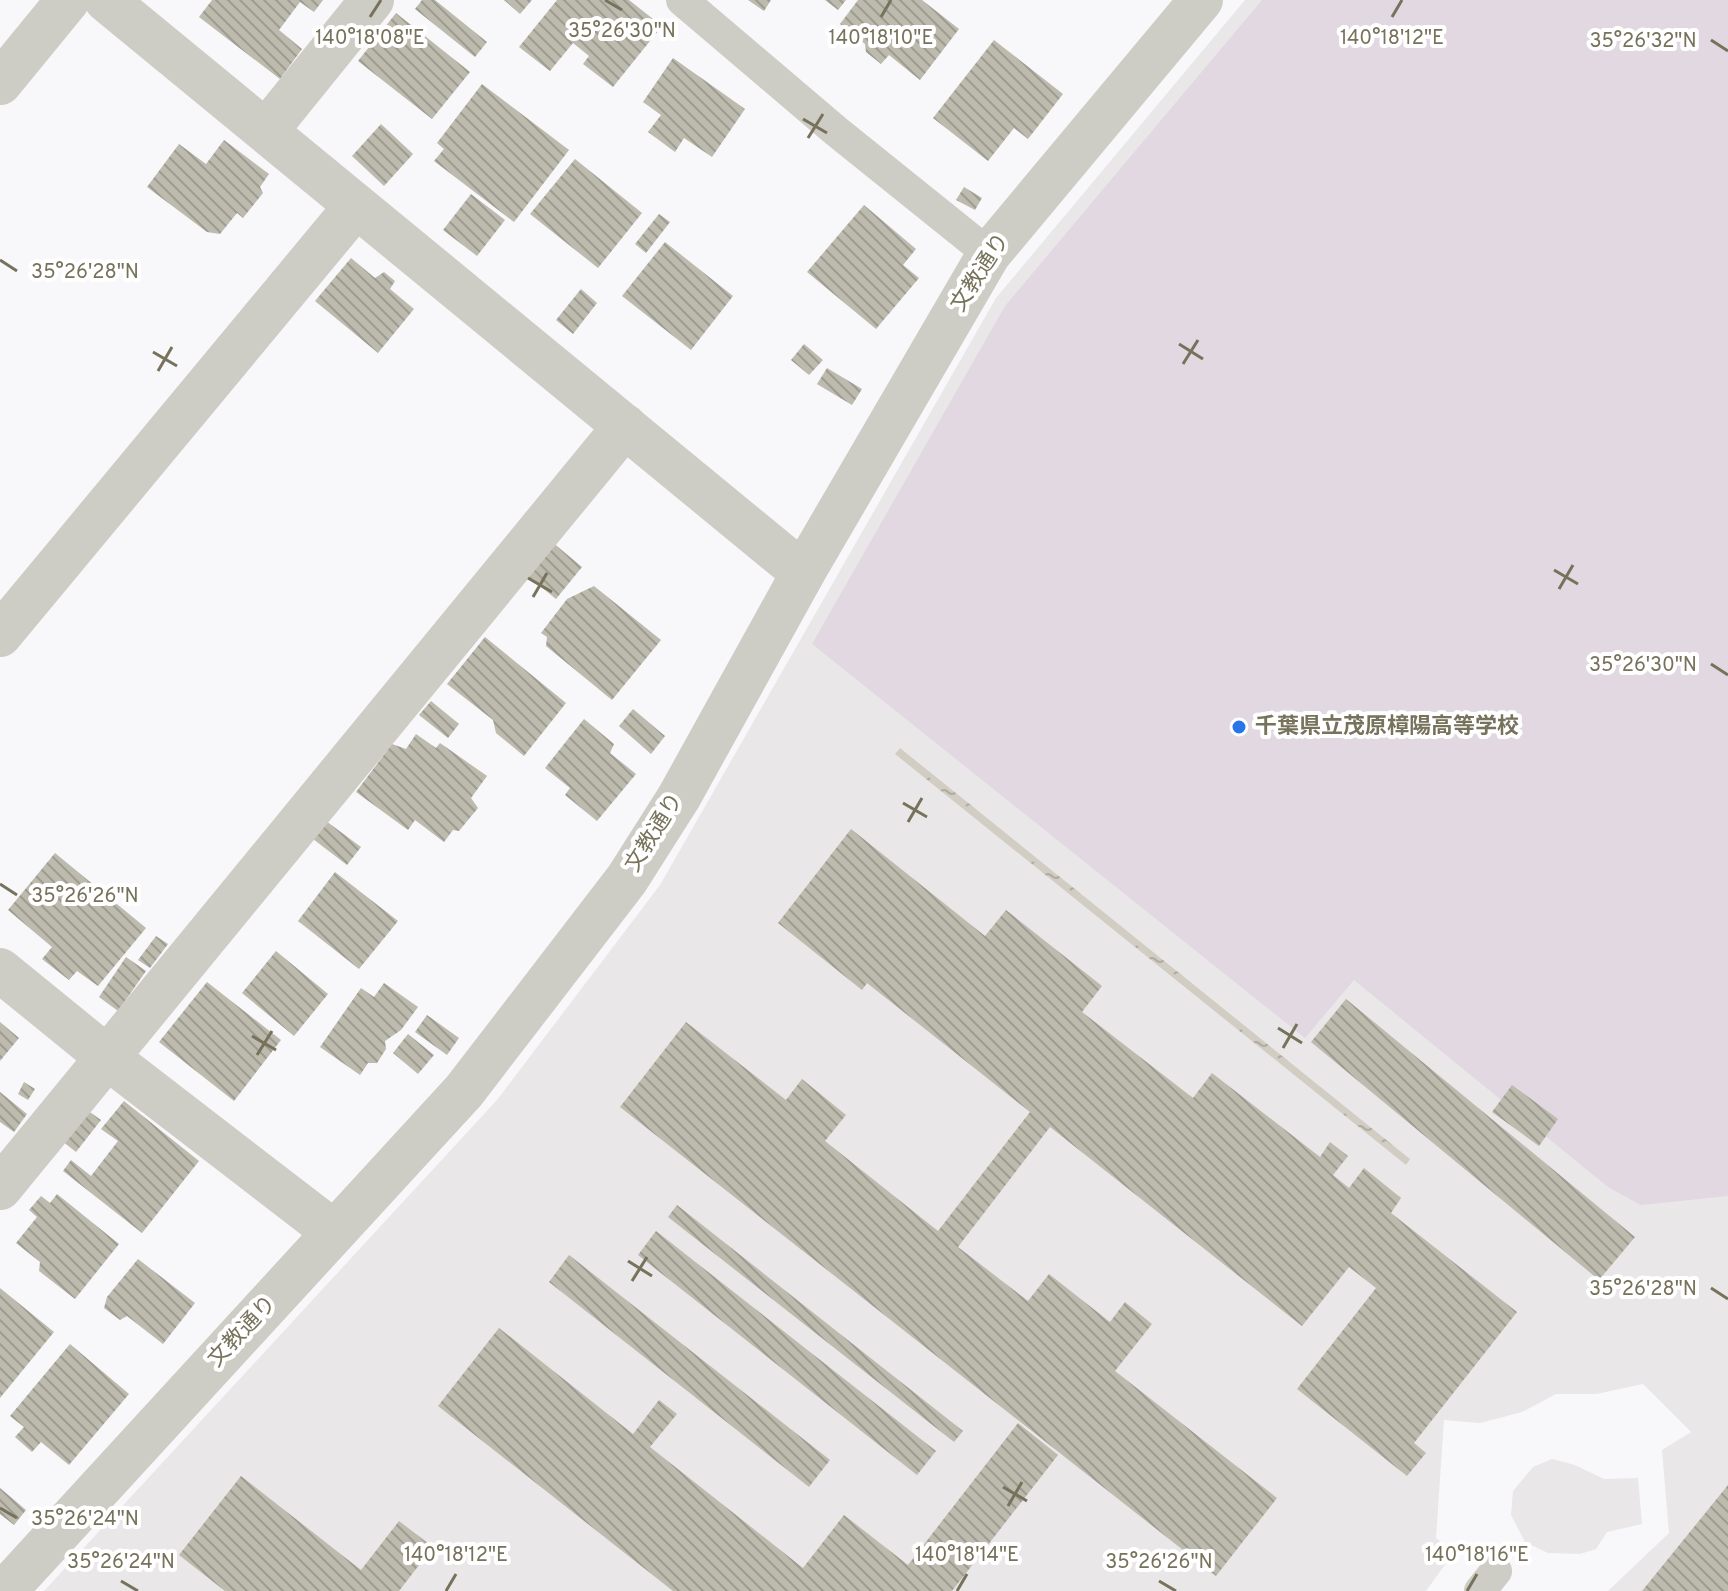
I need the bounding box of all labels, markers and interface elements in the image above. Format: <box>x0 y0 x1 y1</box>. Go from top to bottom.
text: 35°26'30"N <box>568 19 676 45</box>
text: 140°18'08"E <box>315 26 425 52</box>
text: 140°18'10"E <box>829 26 933 52</box>
text: 140°18'12"E <box>1340 26 1444 52</box>
text: 35°26'32"N <box>1589 29 1697 55</box>
street label: 文教通り <box>946 229 1016 317</box>
text: 35°26'28"N <box>31 260 139 286</box>
text: 35°26'30"N <box>1589 653 1697 679</box>
place label: 千葉県立茂原樟陽高等学校 <box>1255 714 1519 741</box>
marker: 千葉県立茂原樟陽高等学校 <box>1230 718 1248 736</box>
street label: 文教通り <box>620 789 690 877</box>
text: 35°26'26"N <box>31 884 139 910</box>
text: 35°26'28"N <box>1589 1277 1697 1303</box>
street label: 文教通り <box>203 1291 283 1373</box>
text: 35°26'24"N <box>31 1507 139 1533</box>
text: 140°18'12"E <box>404 1543 508 1569</box>
text: 140°18'14"E <box>915 1543 1019 1569</box>
text: 140°18'16"E <box>1425 1543 1529 1569</box>
text: 35°26'24"N <box>67 1550 175 1576</box>
text: 35°26'26"N <box>1105 1550 1213 1576</box>

